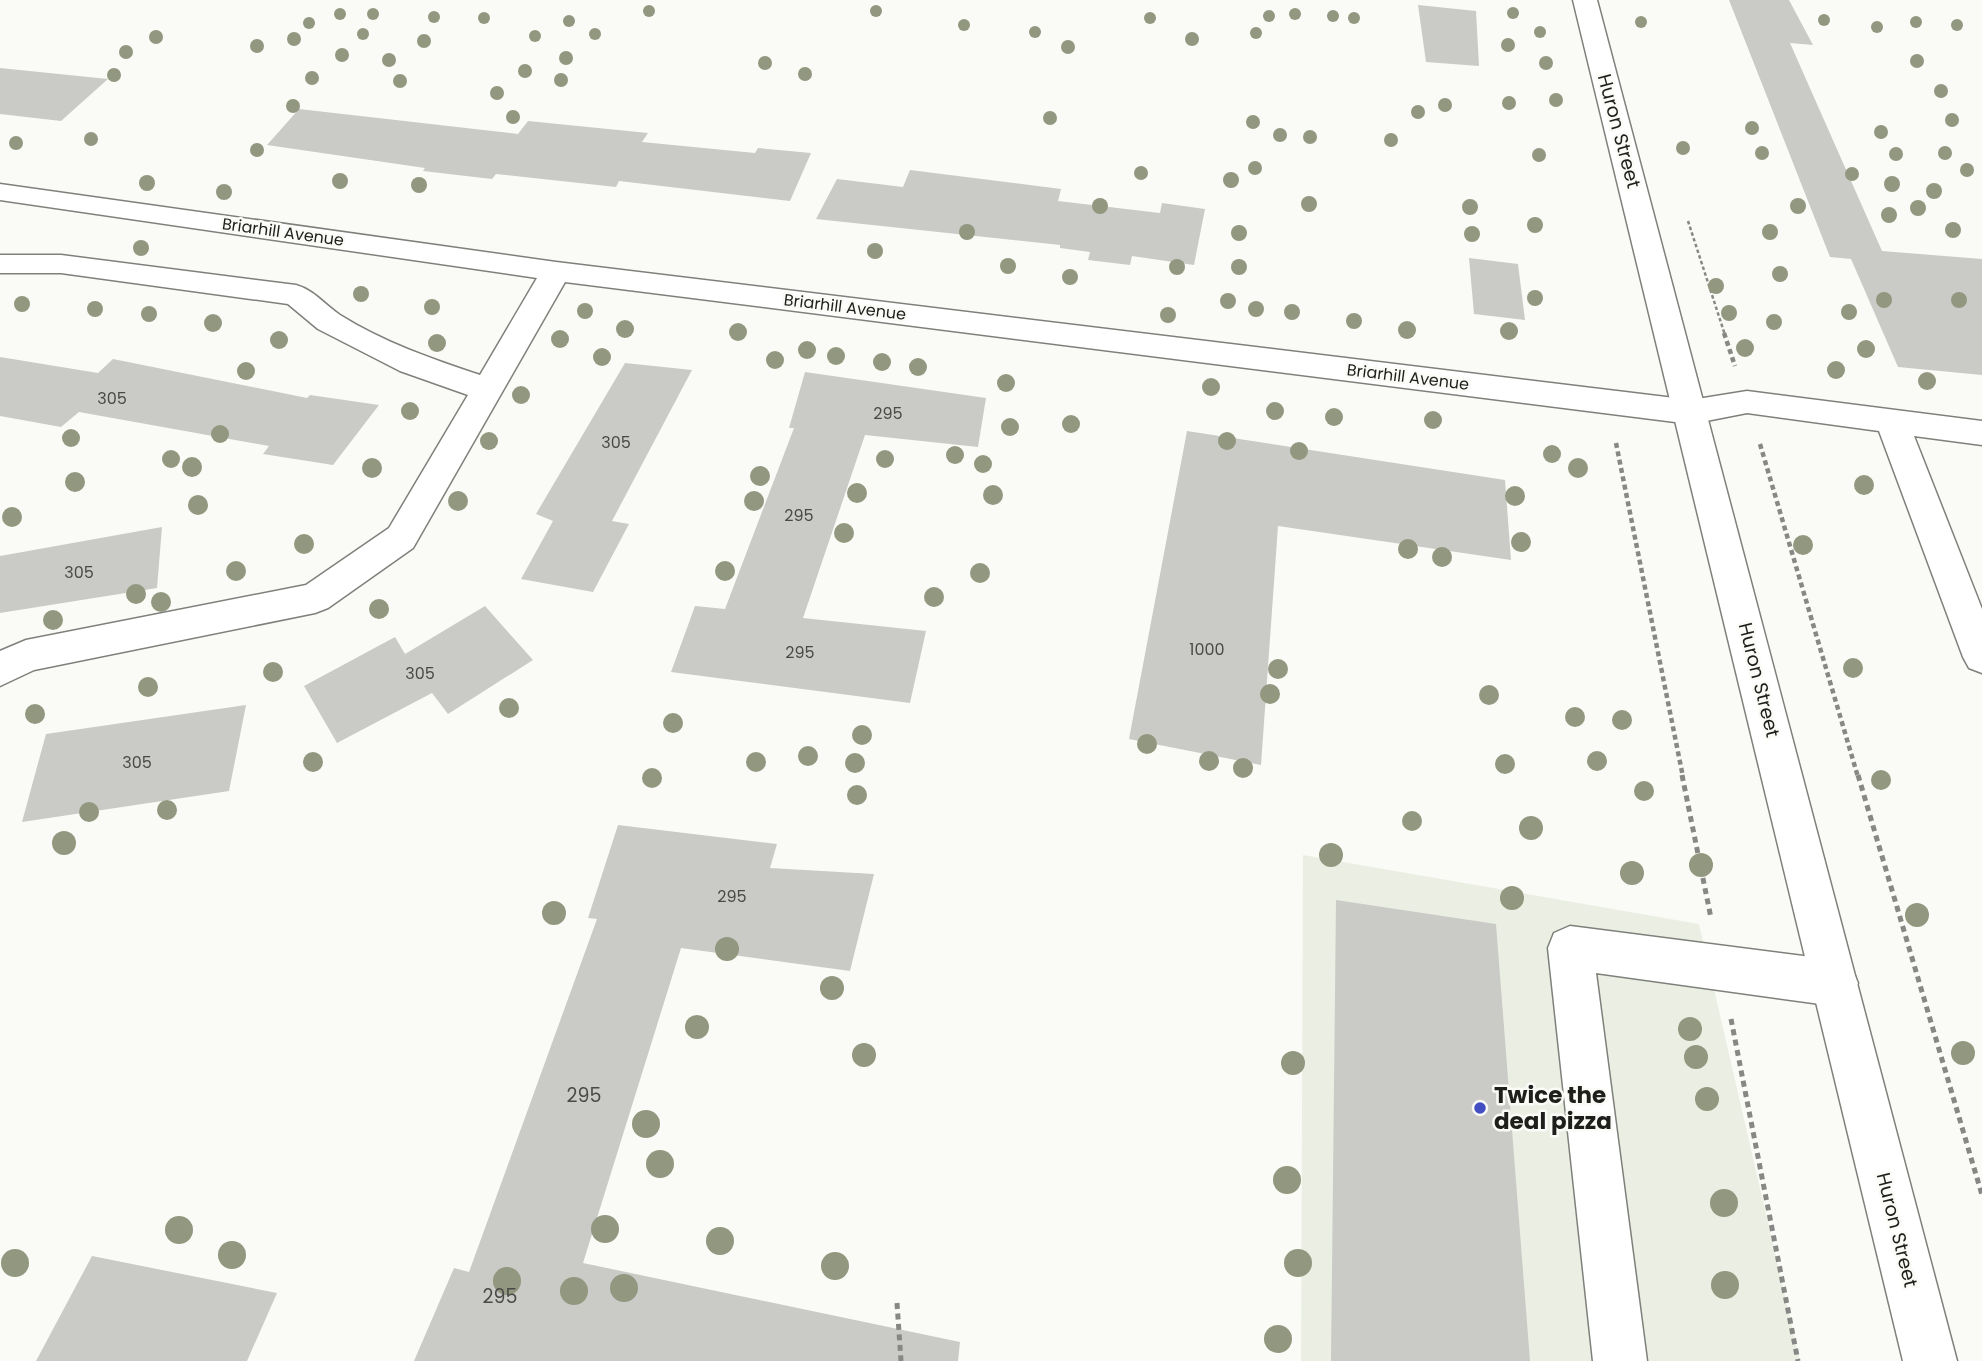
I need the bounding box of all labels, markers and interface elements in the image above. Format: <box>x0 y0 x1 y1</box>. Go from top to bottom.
street label: Huron Street <box>1591 71 1647 191</box>
street label: Briarhill Avenue <box>221 212 346 252</box>
street label: Briarhill Avenue <box>783 288 907 326</box>
street label: Briarhill Avenue <box>1346 358 1470 396</box>
house number: 305 <box>97 387 127 410</box>
house number: 295 <box>873 402 903 425</box>
house number: 305 <box>601 431 631 454</box>
house number: 295 <box>784 504 814 527</box>
house number: 305 <box>64 561 94 584</box>
street label: Huron Street <box>1732 620 1786 740</box>
house number: 1000 <box>1189 638 1225 661</box>
house number: 295 <box>785 641 815 664</box>
house number: 305 <box>405 662 435 685</box>
house number: 305 <box>122 751 152 774</box>
house number: 295 <box>717 885 747 908</box>
place label: Twice the deal pizza <box>1494 1079 1612 1137</box>
house number: 295 <box>567 1082 601 1109</box>
marker: Twice the deal pizza <box>1472 1100 1488 1116</box>
street label: Huron Street <box>1870 1170 1924 1290</box>
house number: 295 <box>483 1283 517 1310</box>

